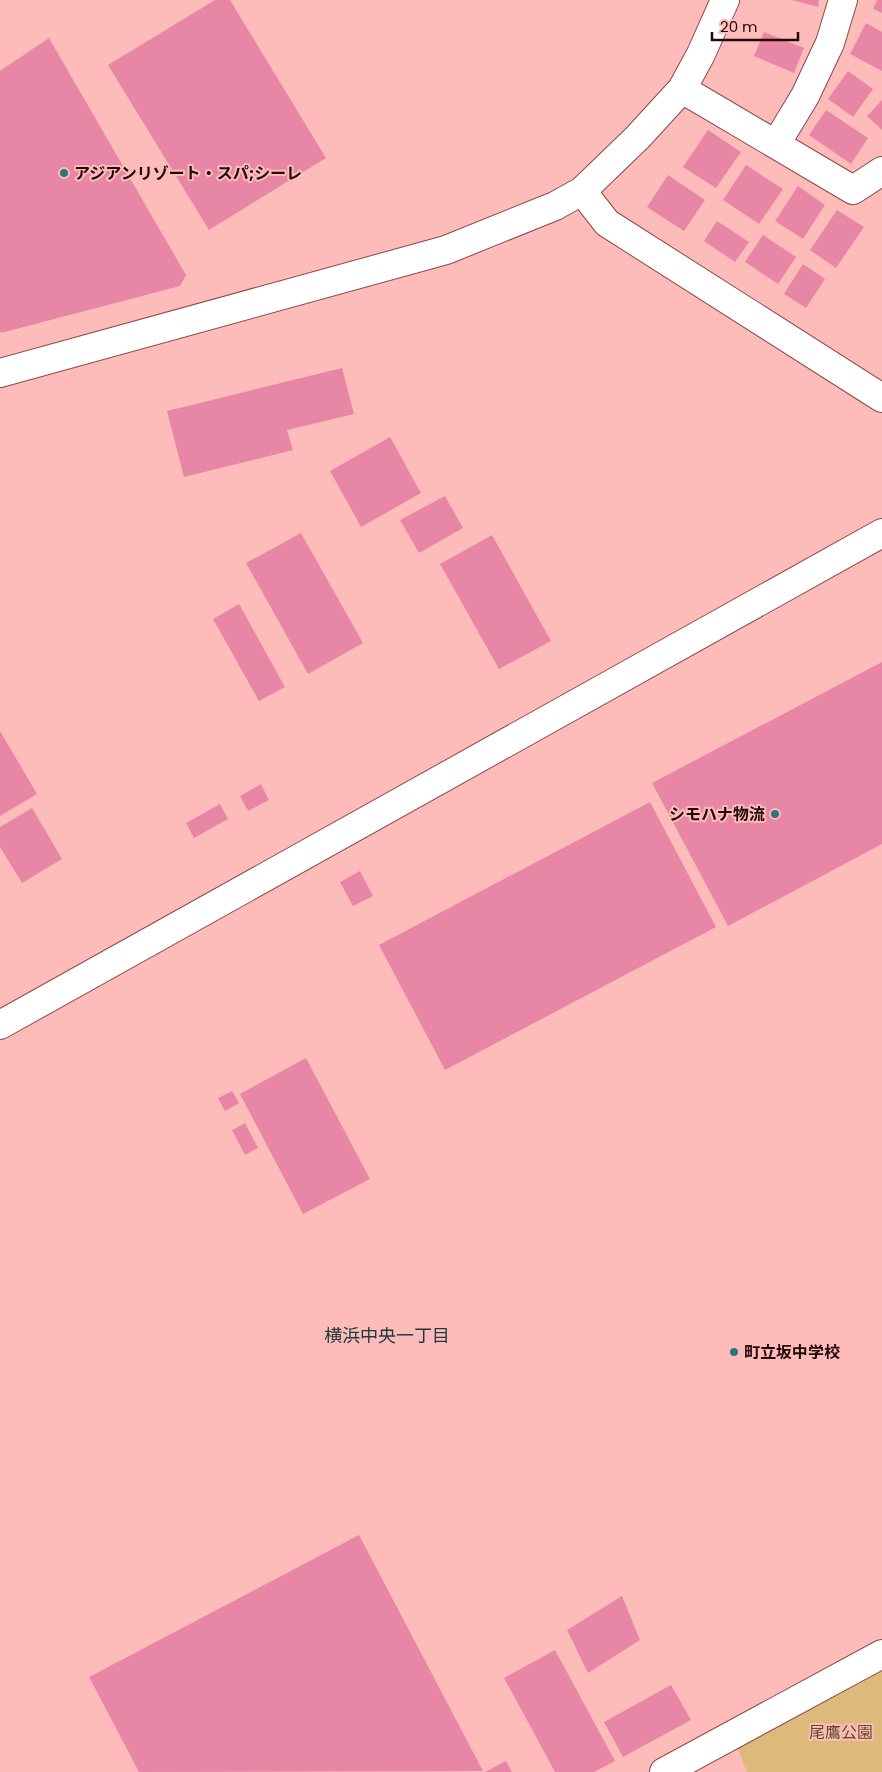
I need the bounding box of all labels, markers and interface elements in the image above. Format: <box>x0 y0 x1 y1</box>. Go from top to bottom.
scale bar <box>712 10 798 42</box>
text: 20 m <box>720 16 758 37</box>
place label: アジアンリゾート・スパ;シーレ <box>74 162 302 185</box>
marker: アジアンリゾート・スパ;シーレ <box>58 167 70 179</box>
place label: シモハナ物流 <box>669 803 765 826</box>
marker: シモハナ物流 <box>769 808 781 820</box>
district label: 横浜中央一丁目 <box>324 1323 450 1348</box>
place label: 町立坂中学校 <box>744 1341 840 1364</box>
marker: 町立坂中学校 <box>728 1346 740 1358</box>
park label: 尾鷹公園 <box>809 1721 873 1744</box>

